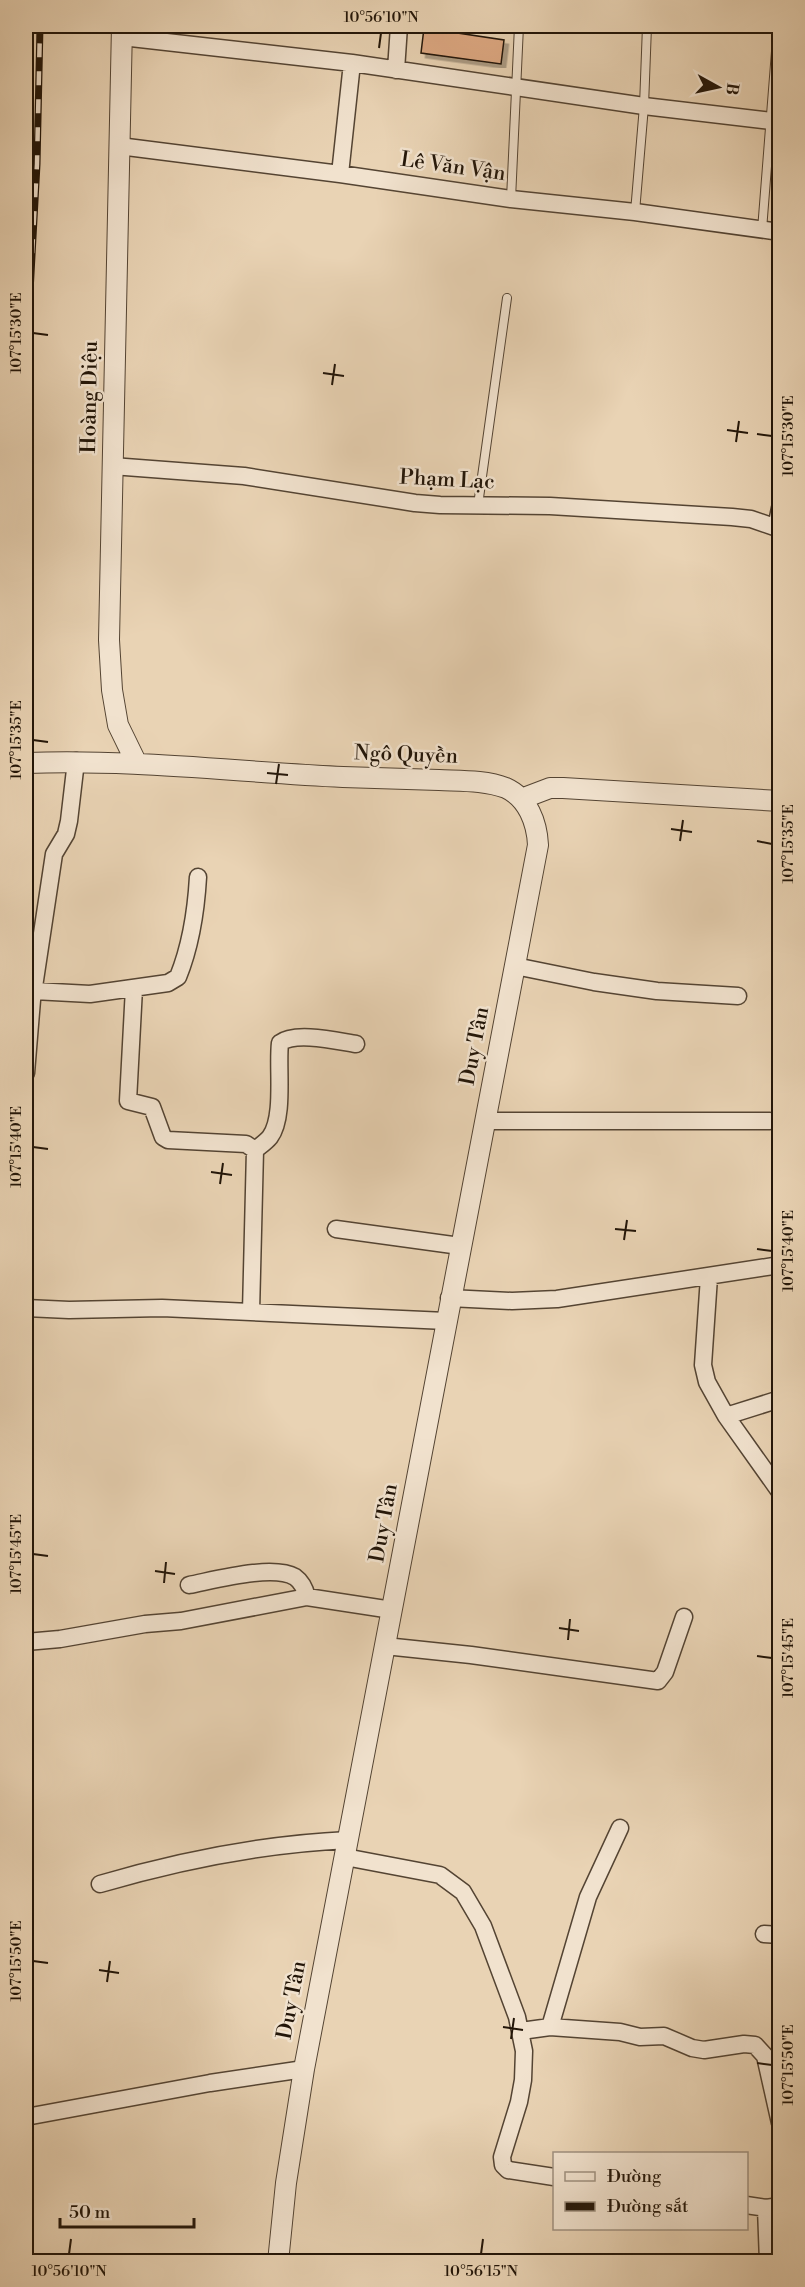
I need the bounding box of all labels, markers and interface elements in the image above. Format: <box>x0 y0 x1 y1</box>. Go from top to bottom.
text: 10°56'10"N <box>343 8 419 27</box>
north arrow <box>688 57 748 117</box>
text: B <box>721 82 743 96</box>
street label: Lê Văn Vận <box>399 147 508 187</box>
text: 107°15'30"E <box>7 292 26 374</box>
street label: Hoàng Diệu <box>76 340 104 454</box>
text: 107°15'30"E <box>779 395 798 477</box>
street label: Phạm Lạc <box>399 465 495 495</box>
text: 107°15'35"E <box>7 700 26 780</box>
street label: Ngô Quyền <box>354 740 459 770</box>
text: 107°15'35"E <box>779 804 798 884</box>
street label: Duy Tân <box>455 1004 495 1088</box>
text: 107°15'40"E <box>7 1106 26 1188</box>
text: 107°15'40"E <box>779 1210 798 1292</box>
street label: Duy Tân <box>364 1481 404 1564</box>
text: 107°15'45"E <box>7 1514 26 1594</box>
text: 107°15'45"E <box>779 1618 798 1698</box>
text: 107°15'50"E <box>7 1920 26 2002</box>
street label: Duy Tân <box>272 1958 312 2042</box>
text: 107°15'50"E <box>779 2024 798 2106</box>
legend <box>553 2152 748 2230</box>
text: Đường <box>607 2165 662 2188</box>
scale bar <box>60 2191 194 2229</box>
text: Đường sắt <box>607 2195 689 2218</box>
text: 50 m <box>69 2201 111 2224</box>
text: 10°56'10"N <box>31 2262 107 2281</box>
text: 10°56'15"N <box>444 2262 518 2281</box>

